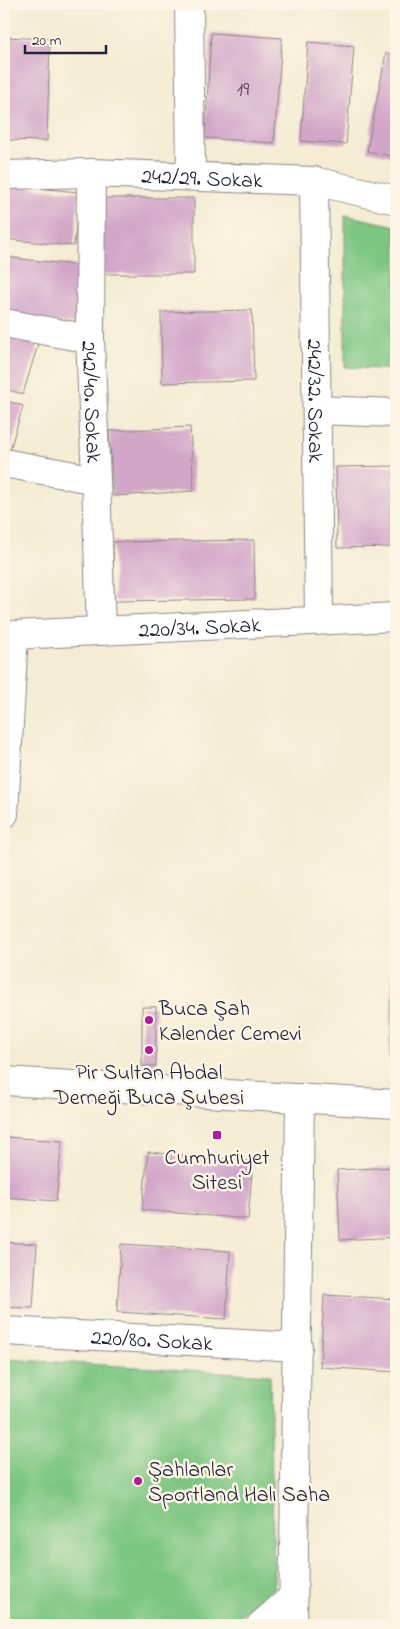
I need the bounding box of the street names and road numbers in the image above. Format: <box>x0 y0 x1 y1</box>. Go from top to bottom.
street label: 242/29. Sokak <box>141 162 263 198</box>
street label: 242/32. Sokak <box>297 339 330 464</box>
street label: 242/40. Sokak <box>71 340 108 464</box>
street label: 220/34. Sokak <box>138 610 262 648</box>
street label: 220/80. Sokak <box>90 1323 214 1361</box>

